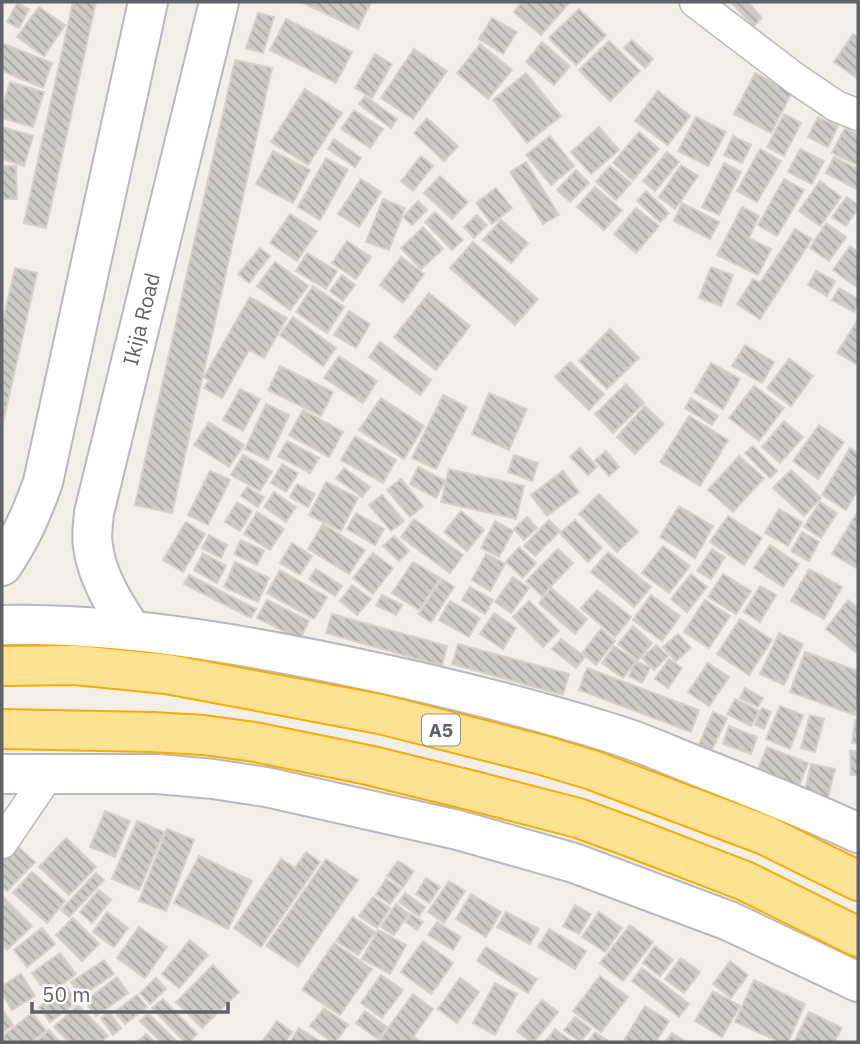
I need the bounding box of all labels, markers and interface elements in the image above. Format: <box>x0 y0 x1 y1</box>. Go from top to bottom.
street label: Ikija Road <box>116 270 166 368</box>
road number: A5 <box>422 715 460 746</box>
scale bar <box>32 970 228 1014</box>
text: 50 m <box>42 980 91 1008</box>

